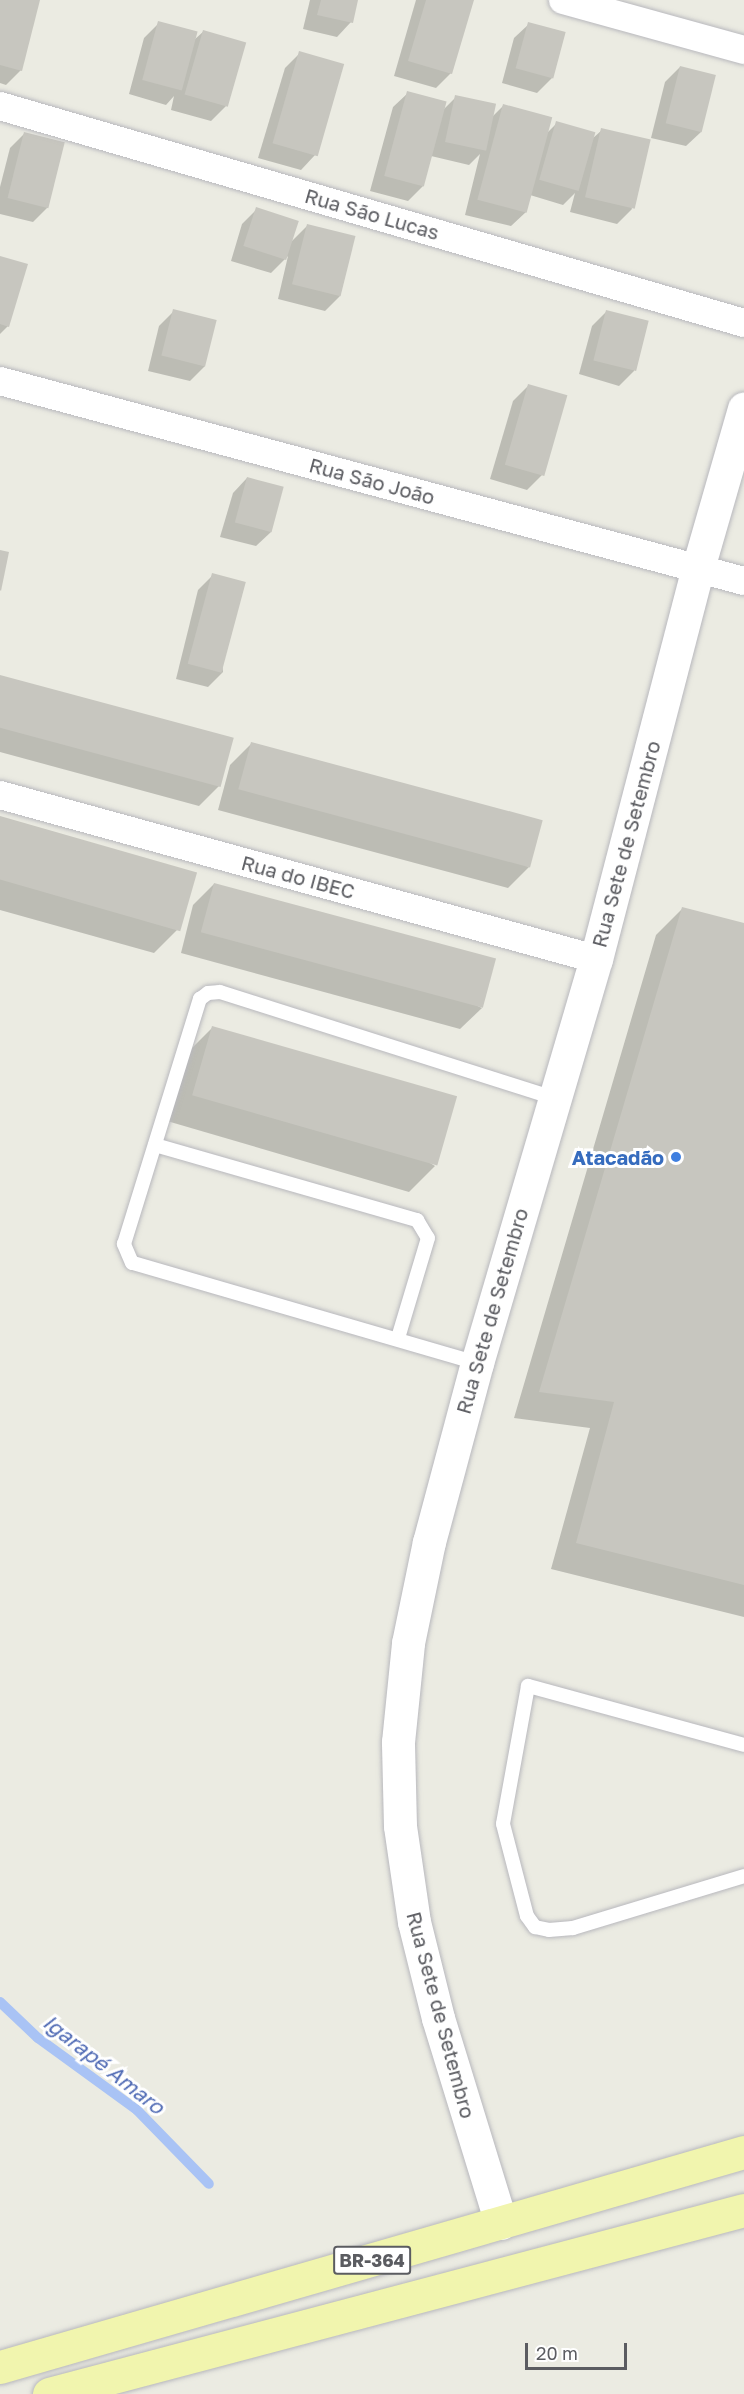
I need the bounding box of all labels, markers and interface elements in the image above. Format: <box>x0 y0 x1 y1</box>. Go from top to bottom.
street label: Rua São Lucas <box>302 183 442 245</box>
street label: Rua São João <box>307 453 437 509</box>
street label: Rua Sete de Setembro <box>587 738 665 950</box>
street label: Rua do IBEC <box>239 850 357 904</box>
place label: Atacadão <box>572 1145 664 1169</box>
marker: Atacadão <box>669 1150 683 1164</box>
street label: Rua Sete de Setembro <box>451 1205 533 1417</box>
street label: Rua Sete de Setembro <box>402 1909 480 2121</box>
water label: Igarapé Amaro <box>38 2009 170 2119</box>
road number: BR-364 <box>333 2245 411 2275</box>
scale bar <box>528 2331 630 2369</box>
text: 20 m <box>536 2342 578 2364</box>

